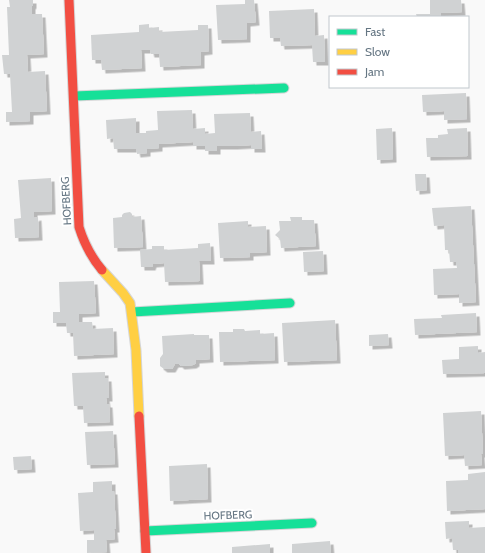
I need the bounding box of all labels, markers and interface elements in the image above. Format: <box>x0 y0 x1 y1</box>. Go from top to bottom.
legend <box>329 16 469 88</box>
text: Fast <box>365 24 385 39</box>
text: Slow <box>365 44 390 59</box>
text: Jam <box>364 64 384 79</box>
street label: HOFBERG <box>58 176 74 226</box>
street label: HOFBERG <box>203 507 253 523</box>

